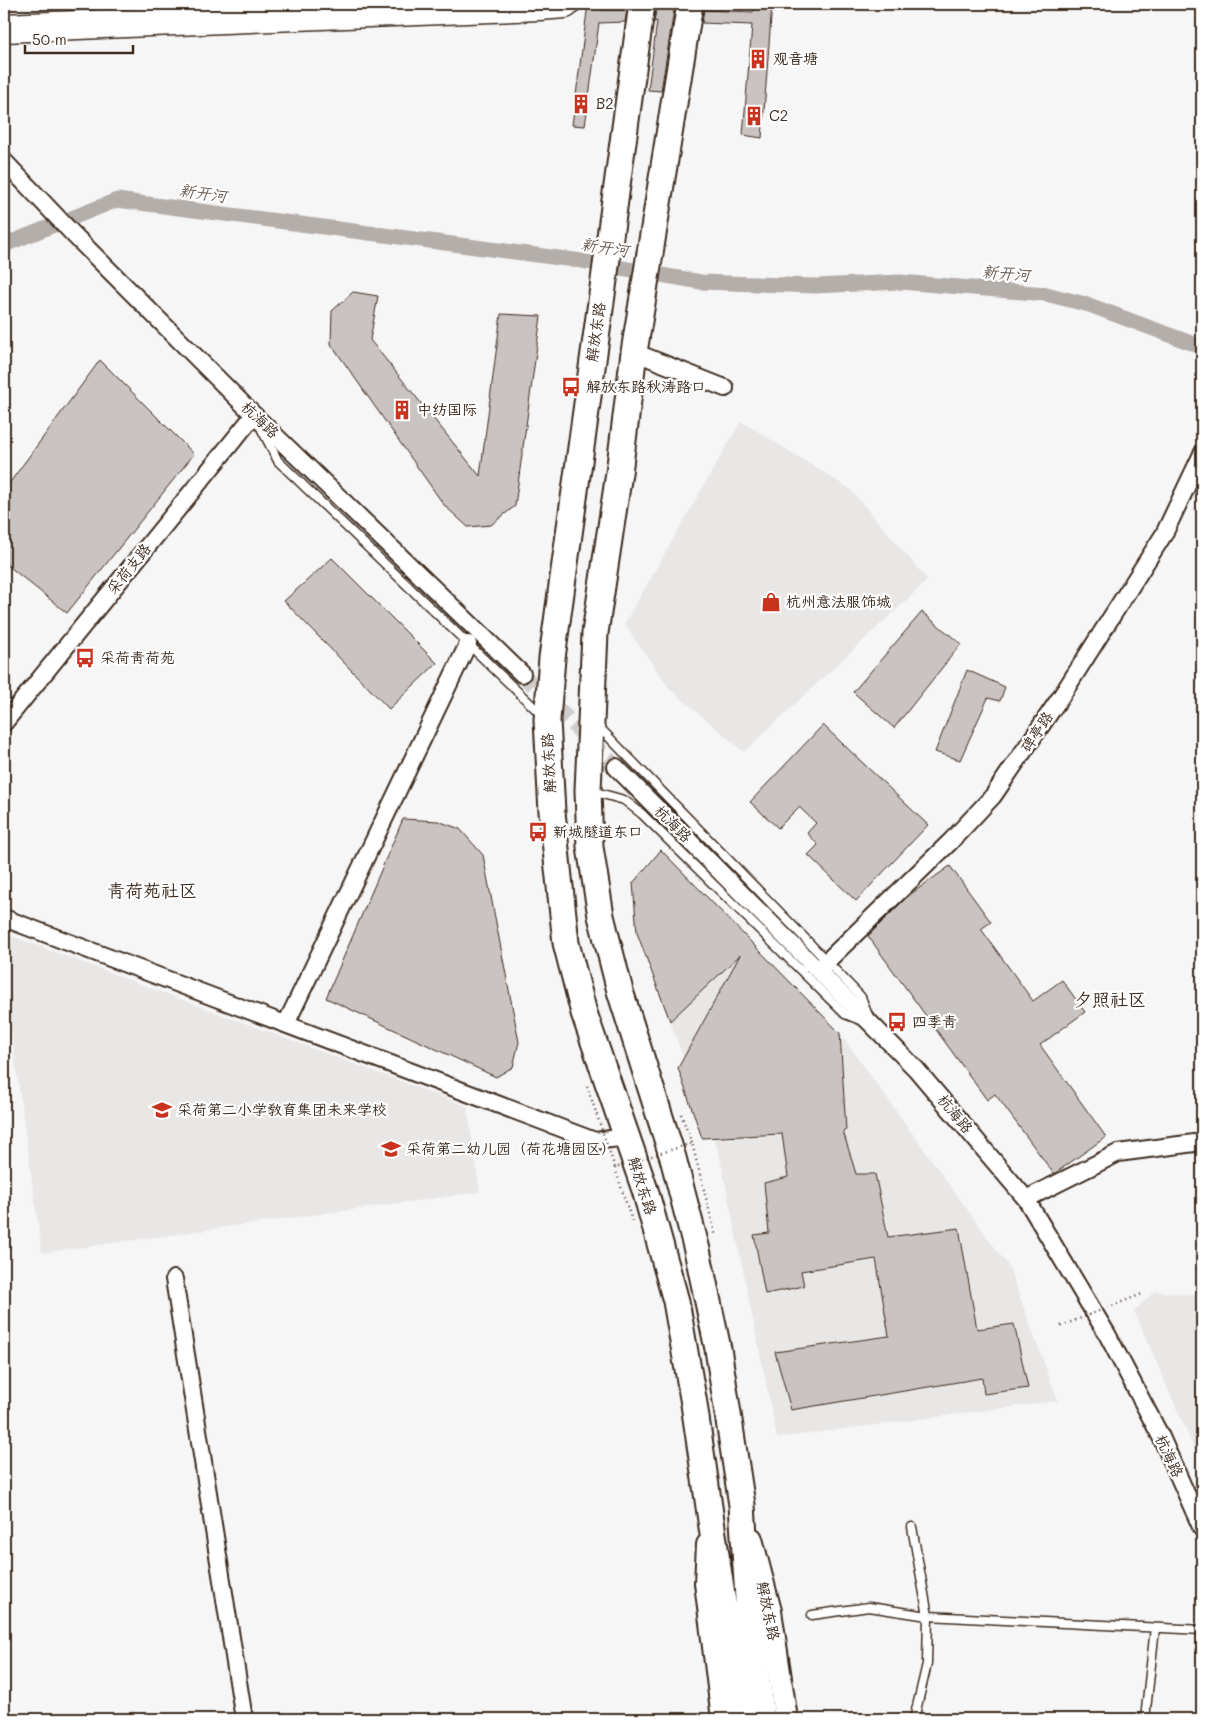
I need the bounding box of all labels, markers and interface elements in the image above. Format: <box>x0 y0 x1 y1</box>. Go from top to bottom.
scale bar <box>25 22 132 54</box>
text: 50 m <box>32 29 67 49</box>
building icon: 观音塘 <box>747 48 769 70</box>
place label: 观音塘 <box>773 48 818 68</box>
building icon: B2 <box>570 93 592 115</box>
place label: B2 <box>596 93 614 113</box>
building icon: C2 <box>743 105 765 127</box>
place label: C2 <box>769 105 788 125</box>
water label: 新开河 <box>178 179 231 207</box>
water label: 新开河 <box>580 232 633 261</box>
water label: 新开河 <box>981 260 1034 285</box>
street label: 解放东路 <box>581 301 609 363</box>
bus stop icon: 解放东路秋涛路口 <box>560 376 582 398</box>
place label: 解放东路秋涛路口 <box>586 376 706 396</box>
street label: 杭海路 <box>238 396 284 442</box>
building icon: 中纺国际 <box>391 399 413 421</box>
place label: 中纺国际 <box>417 399 477 419</box>
street label: 采荷支路 <box>102 539 155 598</box>
shop icon: 杭州意法服饰城 <box>760 591 782 613</box>
place label: 杭州意法服饰城 <box>786 591 891 611</box>
bus stop icon: 采荷青荷苑 <box>74 647 96 669</box>
place label: 采荷青荷苑 <box>100 647 175 667</box>
street label: 碑亭路 <box>1015 707 1057 756</box>
street label: 解放东路 <box>536 733 560 794</box>
street label: 杭海路 <box>651 800 697 846</box>
bus stop icon: 新城隧道东口 <box>527 821 549 843</box>
place label: 新城隧道东口 <box>553 821 643 841</box>
district label: 青荷苑社区 <box>107 878 197 902</box>
district label: 夕照社区 <box>1074 987 1146 1011</box>
bus stop icon: 四季青 <box>886 1011 908 1033</box>
place label: 四季青 <box>912 1011 957 1031</box>
street label: 杭海路 <box>934 1090 978 1137</box>
school or university icon: 采荷第二小学教育集团未来学校 <box>151 1099 173 1121</box>
place label: 采荷第二小学教育集团未来学校 <box>177 1099 387 1119</box>
school or university icon: 采荷第二幼儿园（荷花塘园区） <box>380 1138 402 1160</box>
place label: 采荷第二幼儿园（荷花塘园区） <box>406 1138 616 1158</box>
street label: 解放东路 <box>624 1154 662 1217</box>
street label: 杭海路 <box>1151 1431 1188 1480</box>
street label: 解放东路 <box>753 1579 785 1642</box>

